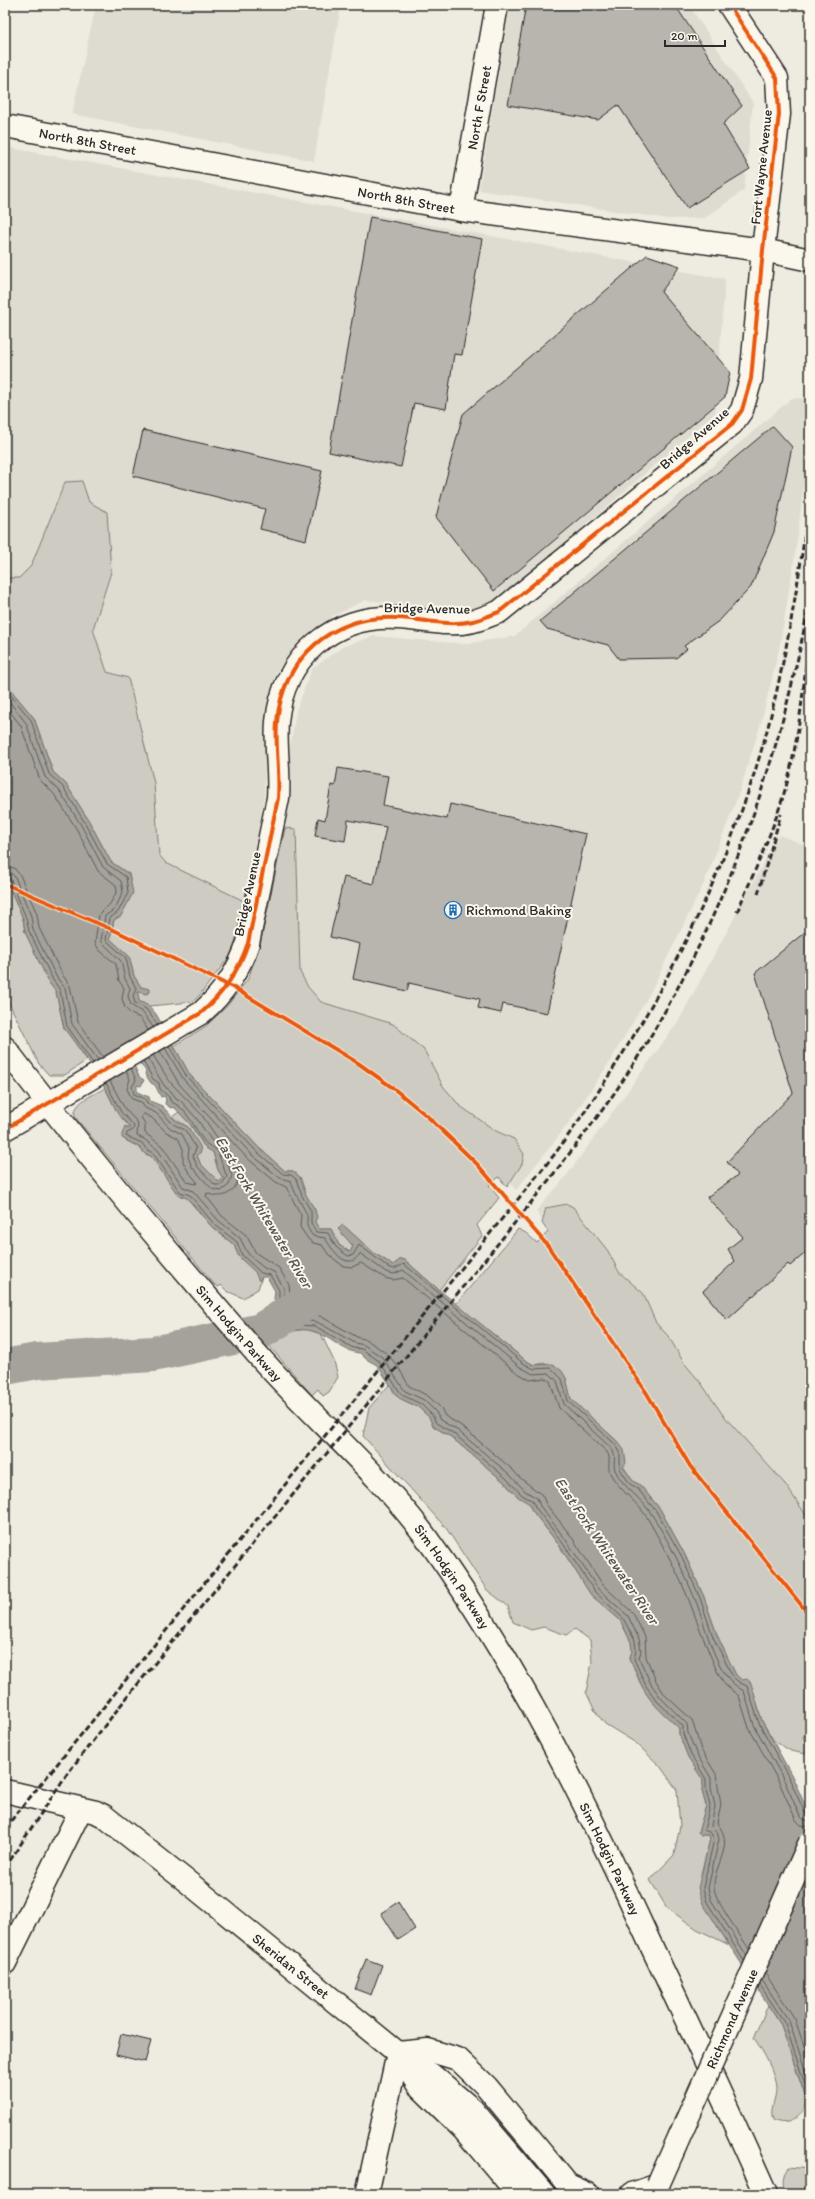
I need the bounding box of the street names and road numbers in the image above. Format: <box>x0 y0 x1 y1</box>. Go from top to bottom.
street label: North F Street <box>464 64 495 151</box>
street label: Fort Wayne Avenue <box>747 108 776 225</box>
street label: North 8th Street <box>37 124 138 159</box>
street label: North 8th Street <box>356 183 456 218</box>
street label: Bridge Avenue <box>656 403 733 473</box>
street label: Bridge Avenue <box>384 599 471 618</box>
street label: Bridge Avenue <box>230 850 265 938</box>
street label: Sim Hodgin Parkway <box>192 1282 286 1386</box>
street label: Sim Hodgin Parkway <box>410 1521 493 1632</box>
street label: Sim Hodgin Parkway <box>576 1800 644 1918</box>
street label: Sheridan Street <box>249 1930 333 2003</box>
street label: Richmond Avenue <box>703 1966 762 2072</box>

